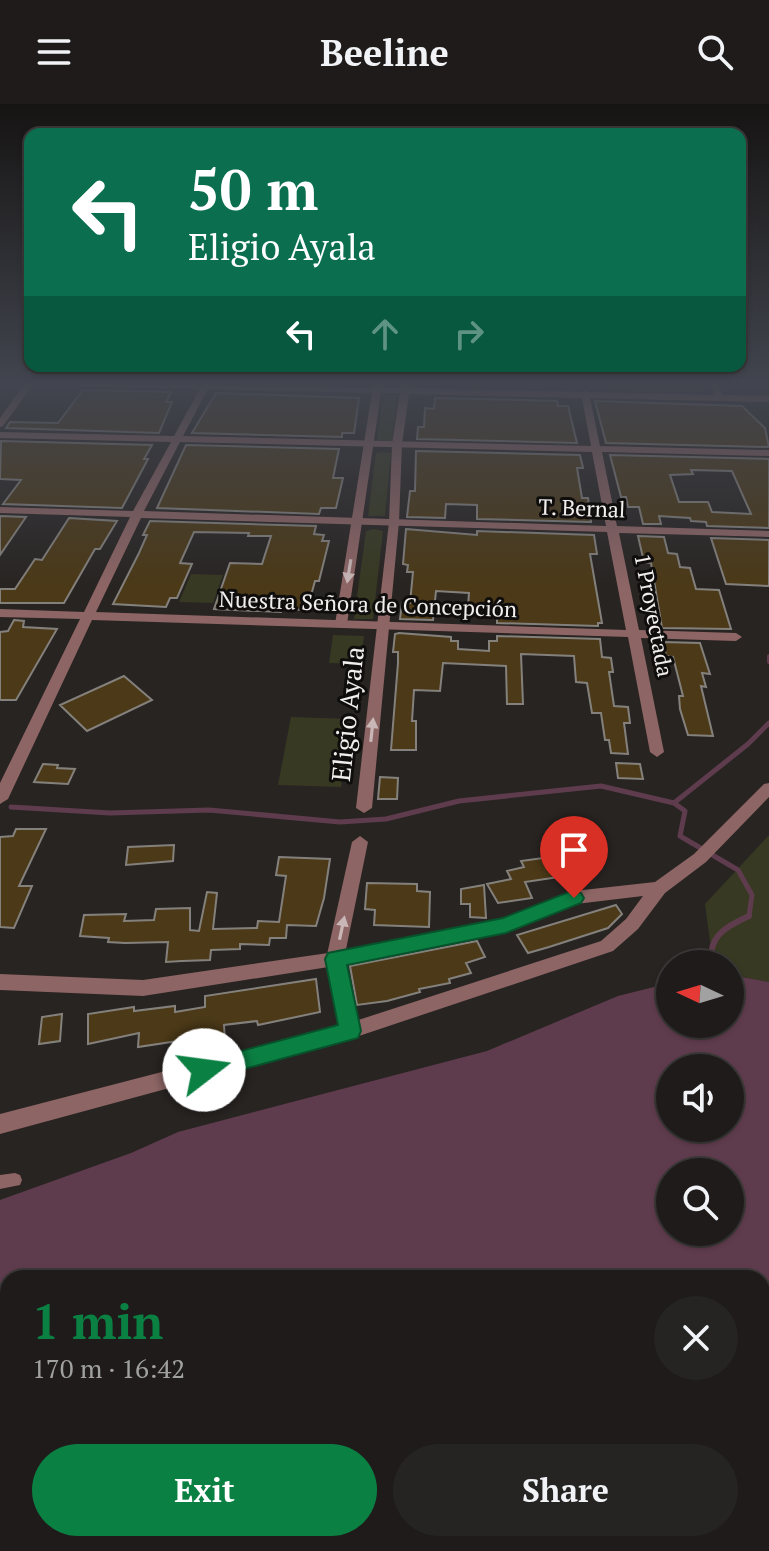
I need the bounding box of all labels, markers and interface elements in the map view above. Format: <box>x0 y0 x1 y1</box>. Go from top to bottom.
text: Beeline <box>320 29 449 76</box>
icon: menu <box>32 30 76 74</box>
icon: search <box>693 30 737 74</box>
text: 50 m <box>188 152 318 226</box>
icon: left <box>56 160 160 264</box>
text: Eligio Ayala <box>188 223 376 270</box>
icon: left <box>279 312 323 356</box>
icon: ahead <box>363 312 407 356</box>
icon: right <box>447 312 491 356</box>
street label: T. Bernal <box>538 491 626 524</box>
street label: 1 Proyectada <box>628 551 681 679</box>
one-way arrow <box>343 559 355 584</box>
street label: Nuestra Señora de Concepción <box>218 584 518 623</box>
street label: Eligio Ayala <box>323 645 371 783</box>
one-way arrow <box>366 717 379 742</box>
pin <box>540 816 608 898</box>
icon: arrive <box>552 828 596 872</box>
one-way arrow <box>336 915 349 940</box>
north arrow <box>656 950 744 1038</box>
map controls <box>656 950 744 1246</box>
position arrow <box>162 1028 246 1112</box>
button: sound <box>656 1054 744 1142</box>
button: search <box>656 1158 744 1246</box>
text: 1 min <box>32 1289 163 1353</box>
button: close <box>654 1296 738 1380</box>
text: 170 m · 16:42 <box>32 1351 185 1385</box>
button: Exit <box>32 1444 377 1536</box>
button: Share <box>393 1444 738 1536</box>

